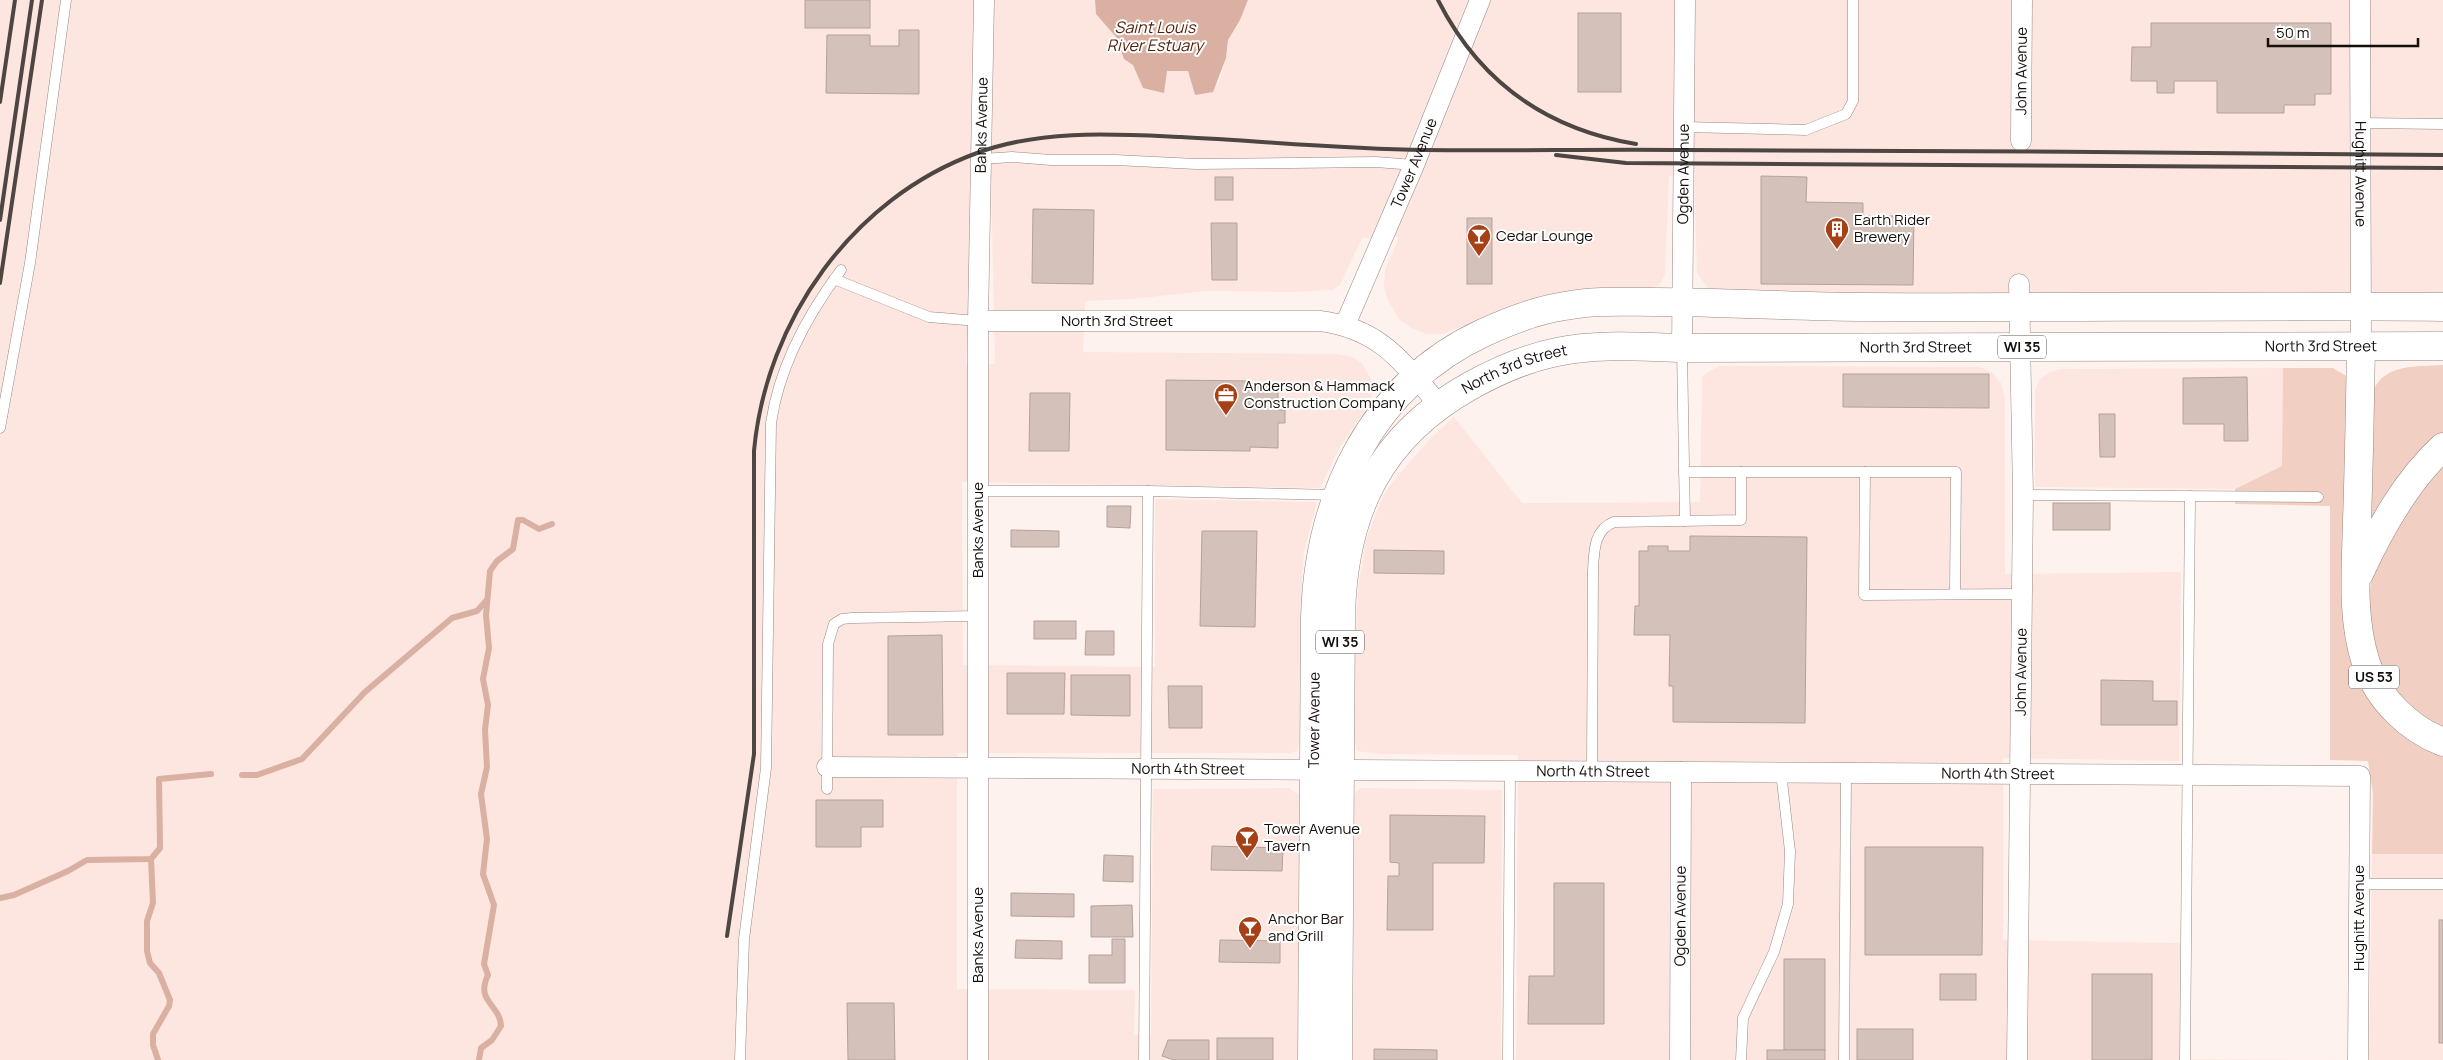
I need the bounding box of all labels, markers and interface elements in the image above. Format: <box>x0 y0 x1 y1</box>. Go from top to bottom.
scale bar <box>2268 15 2418 47</box>
water label: Saint Louis River Estuary <box>1107 16 1206 56</box>
text: 50 m <box>2276 22 2310 43</box>
street label: John Avenue <box>2010 27 2032 115</box>
street label: Banks Avenue <box>970 77 993 173</box>
street label: Tower Avenue <box>1386 114 1442 211</box>
street label: Hughitt Avenue <box>2350 121 2372 227</box>
street label: Ogden Avenue <box>1672 123 1694 224</box>
place label: Earth Rider Brewery <box>1854 209 1931 247</box>
building icon: Earth Rider Brewery <box>1824 216 1850 250</box>
bar icon: Cedar Lounge <box>1466 223 1492 257</box>
place label: Cedar Lounge <box>1496 225 1593 246</box>
street label: North 3rd Street <box>1061 310 1173 331</box>
street label: North 3rd Street <box>2265 335 2377 356</box>
street label: North 3rd Street <box>1860 336 1972 358</box>
road number: WI 35 <box>1998 336 2046 358</box>
street label: North 3rd Street <box>1458 339 1569 399</box>
place label: Anderson & Hammack Construction Company <box>1244 375 1405 413</box>
office icon: Anderson & Hammack Construction Company <box>1213 382 1239 416</box>
street label: Banks Avenue <box>967 482 988 578</box>
street label: John Avenue <box>2010 628 2032 716</box>
road number: WI 35 <box>1316 630 1364 654</box>
road number: US 53 <box>2349 666 2399 689</box>
street label: Tower Avenue <box>1303 672 1325 768</box>
street label: North 4th Street <box>1131 758 1245 779</box>
street label: North 4th Street <box>1536 760 1650 782</box>
street label: North 4th Street <box>1941 763 2055 784</box>
place label: Tower Avenue Tavern <box>1264 818 1360 856</box>
bar icon: Tower Avenue Tavern <box>1234 825 1260 859</box>
street label: Ogden Avenue <box>1669 865 1691 966</box>
street label: Hughitt Avenue <box>2348 865 2369 971</box>
street label: Banks Avenue <box>967 887 988 983</box>
place label: Anchor Bar and Grill <box>1268 908 1344 946</box>
bar icon: Anchor Bar and Grill <box>1237 915 1263 949</box>

